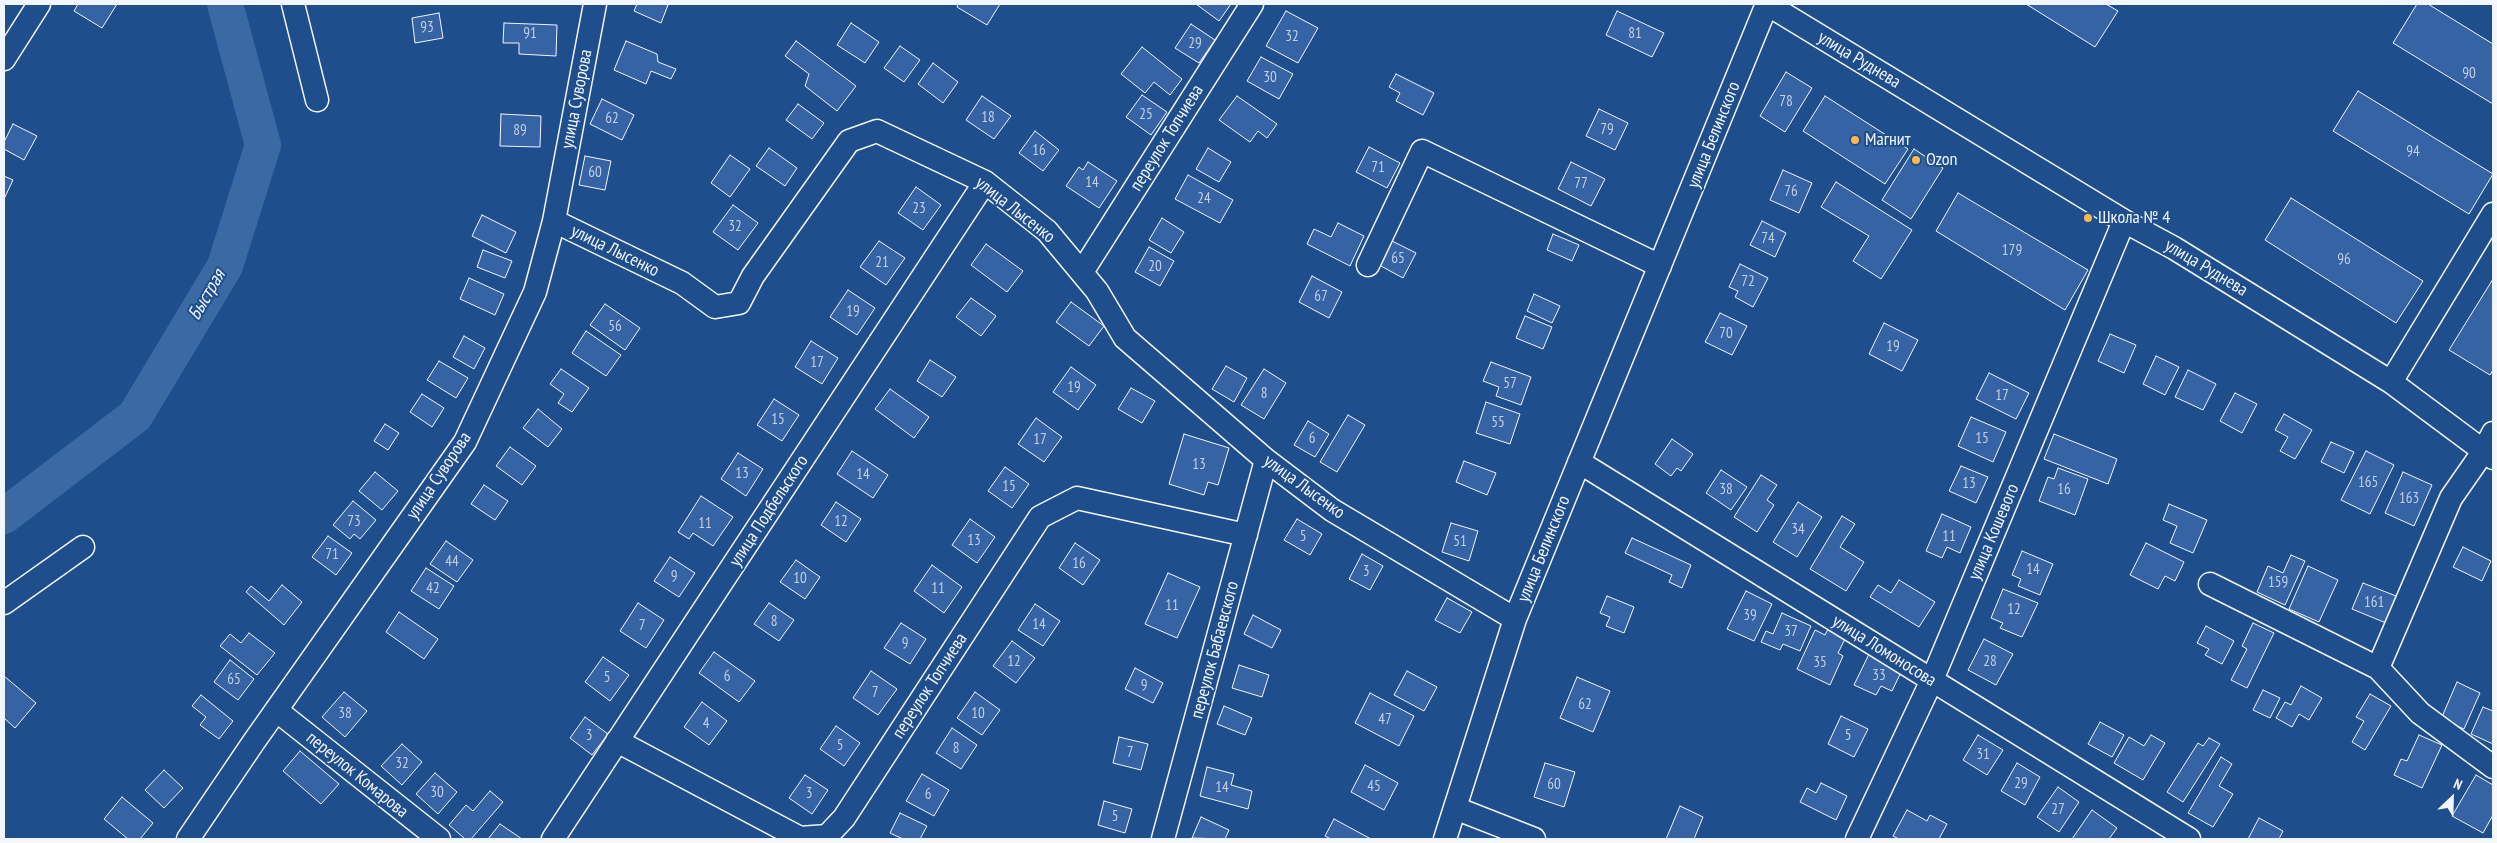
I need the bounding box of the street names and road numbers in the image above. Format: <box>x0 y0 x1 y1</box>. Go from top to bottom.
street label: улица Руднева <box>1814 27 1904 93</box>
street label: улица Суворова <box>557 48 597 150</box>
street label: улица Белинского <box>1683 79 1745 191</box>
street label: переулок Топчиева <box>1126 81 1208 195</box>
street label: улица Лысенко <box>971 172 1059 248</box>
street label: улица Лысенко <box>567 220 663 282</box>
street label: улица Руднева <box>2161 235 2251 301</box>
street label: улица Суворова <box>402 428 476 524</box>
street label: улица Лысенко <box>1259 450 1349 524</box>
street label: улица Подбельского <box>725 451 813 571</box>
street label: улица Кошевого <box>1964 481 2024 583</box>
street label: улица Белинского <box>1513 493 1575 605</box>
street label: переулок Бабаевского <box>1186 579 1244 721</box>
street label: улица Ломоносова <box>1828 610 1940 692</box>
street label: переулок Топчиева <box>888 629 972 743</box>
street label: переулок Комарова <box>302 727 412 823</box>

